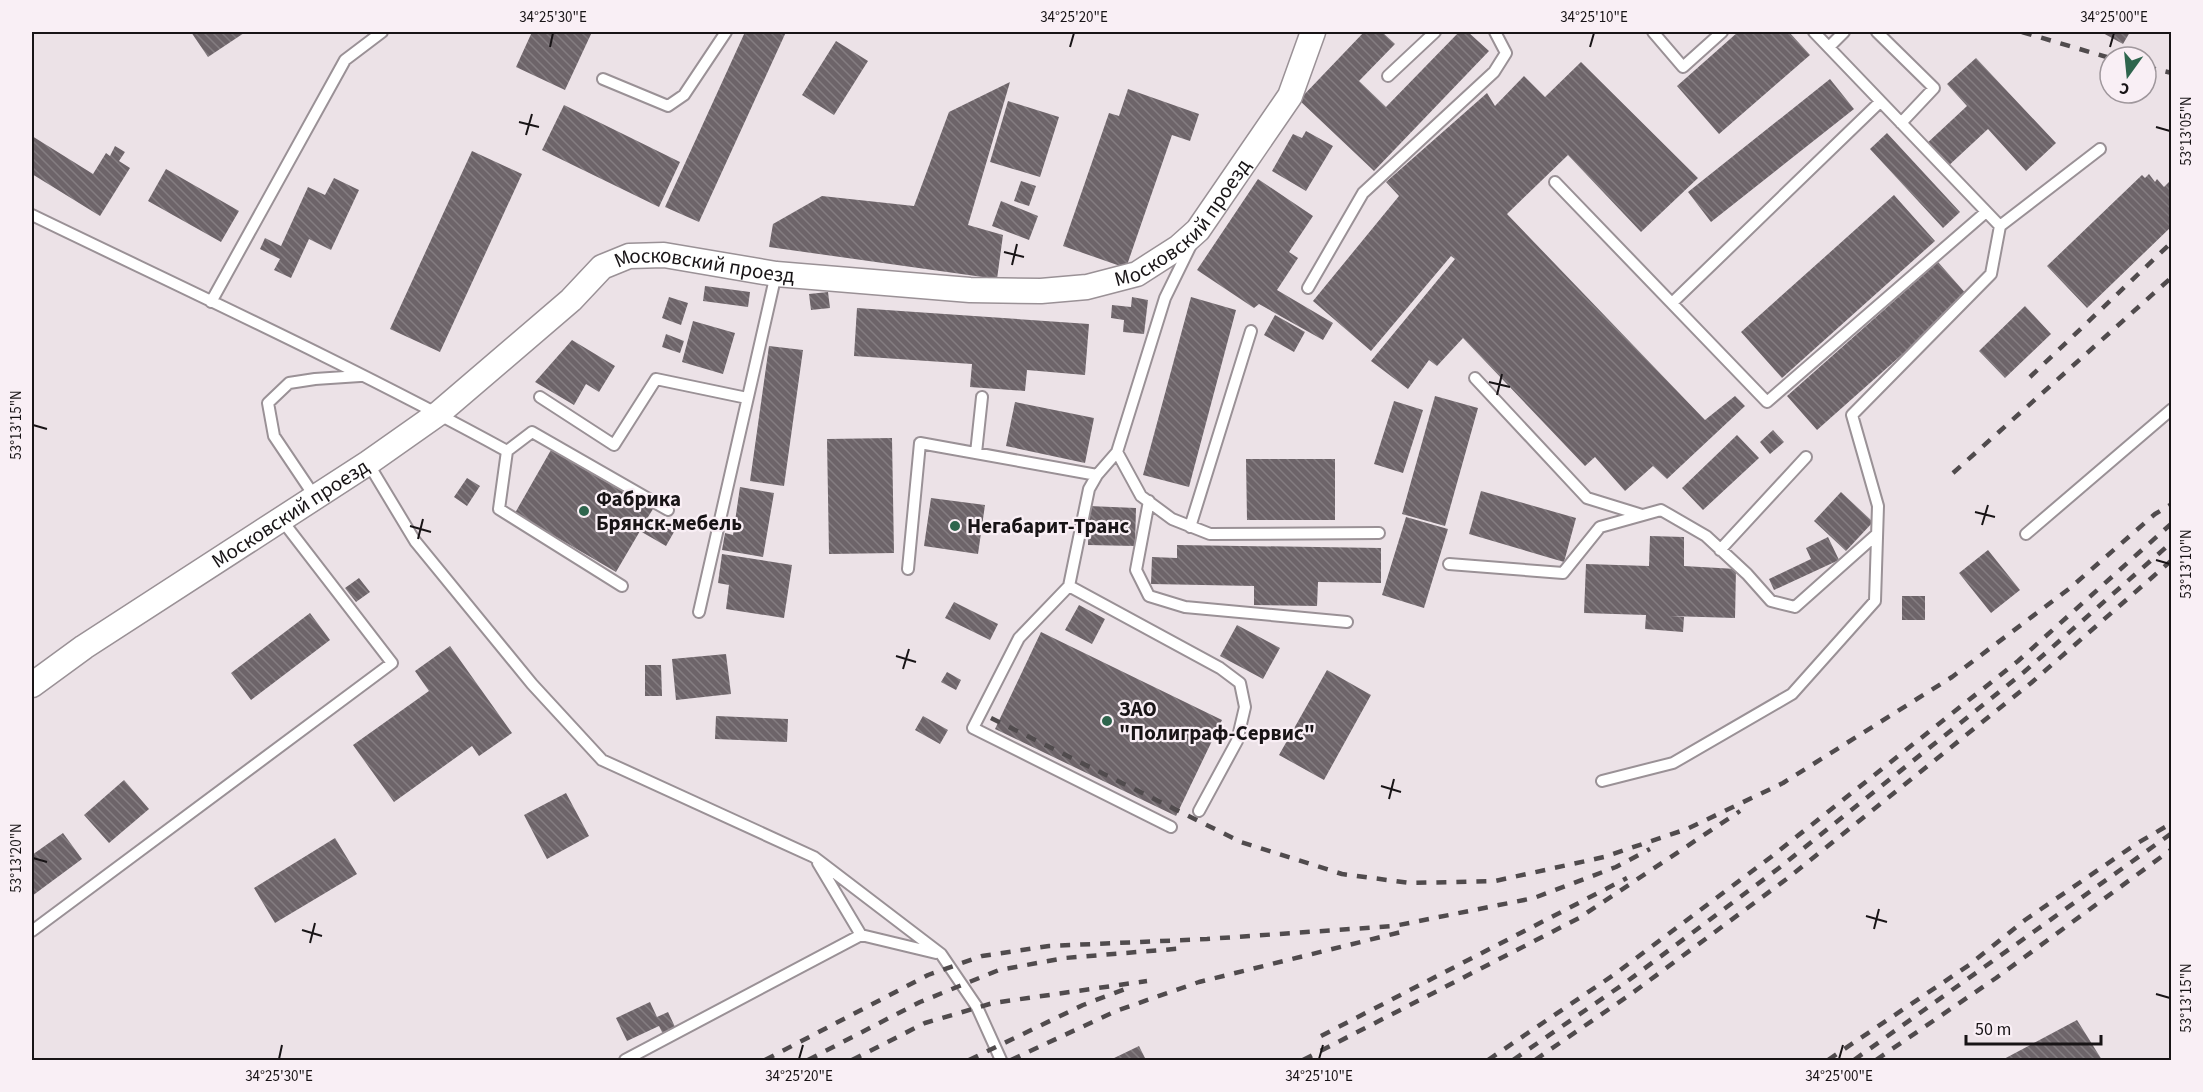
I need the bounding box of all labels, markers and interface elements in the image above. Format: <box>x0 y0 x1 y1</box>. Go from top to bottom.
text: 34°25'30"E <box>519 7 587 28</box>
text: 34°25'20"E <box>1040 7 1108 28</box>
text: 34°25'10"E <box>1560 7 1628 28</box>
text: 34°25'00"E <box>2080 7 2148 28</box>
north arrow <box>2098 45 2158 105</box>
text: С <box>2117 77 2132 100</box>
text: 53°13'05"N <box>2176 96 2197 166</box>
street label: Московский проезд <box>1111 153 1258 294</box>
street label: Московский проезд <box>610 240 796 290</box>
text: 53°13'15"N <box>6 390 27 460</box>
street label: Московский проезд <box>206 451 375 576</box>
place label: Фабрика Брянск-мебель <box>596 484 742 538</box>
marker: Фабрика Брянск-мебель <box>577 504 591 518</box>
place label: Негабарит-Транс <box>967 511 1130 541</box>
marker: Негабарит-Транс <box>948 519 962 533</box>
text: 53°13'10"N <box>2176 529 2197 599</box>
place label: ЗАО "Полиграф-Сервис" <box>1119 694 1315 748</box>
marker: ЗАО "Полиграф-Сервис" <box>1100 714 1114 728</box>
text: 53°13'20"N <box>6 823 27 893</box>
text: 53°13'15"N <box>2176 963 2197 1033</box>
scale bar <box>1966 1008 2101 1046</box>
text: 50 m <box>1975 1017 2011 1042</box>
text: 34°25'30"E <box>245 1066 313 1087</box>
text: 34°25'20"E <box>765 1066 833 1087</box>
text: 34°25'10"E <box>1285 1066 1353 1087</box>
text: 34°25'00"E <box>1805 1066 1873 1087</box>

